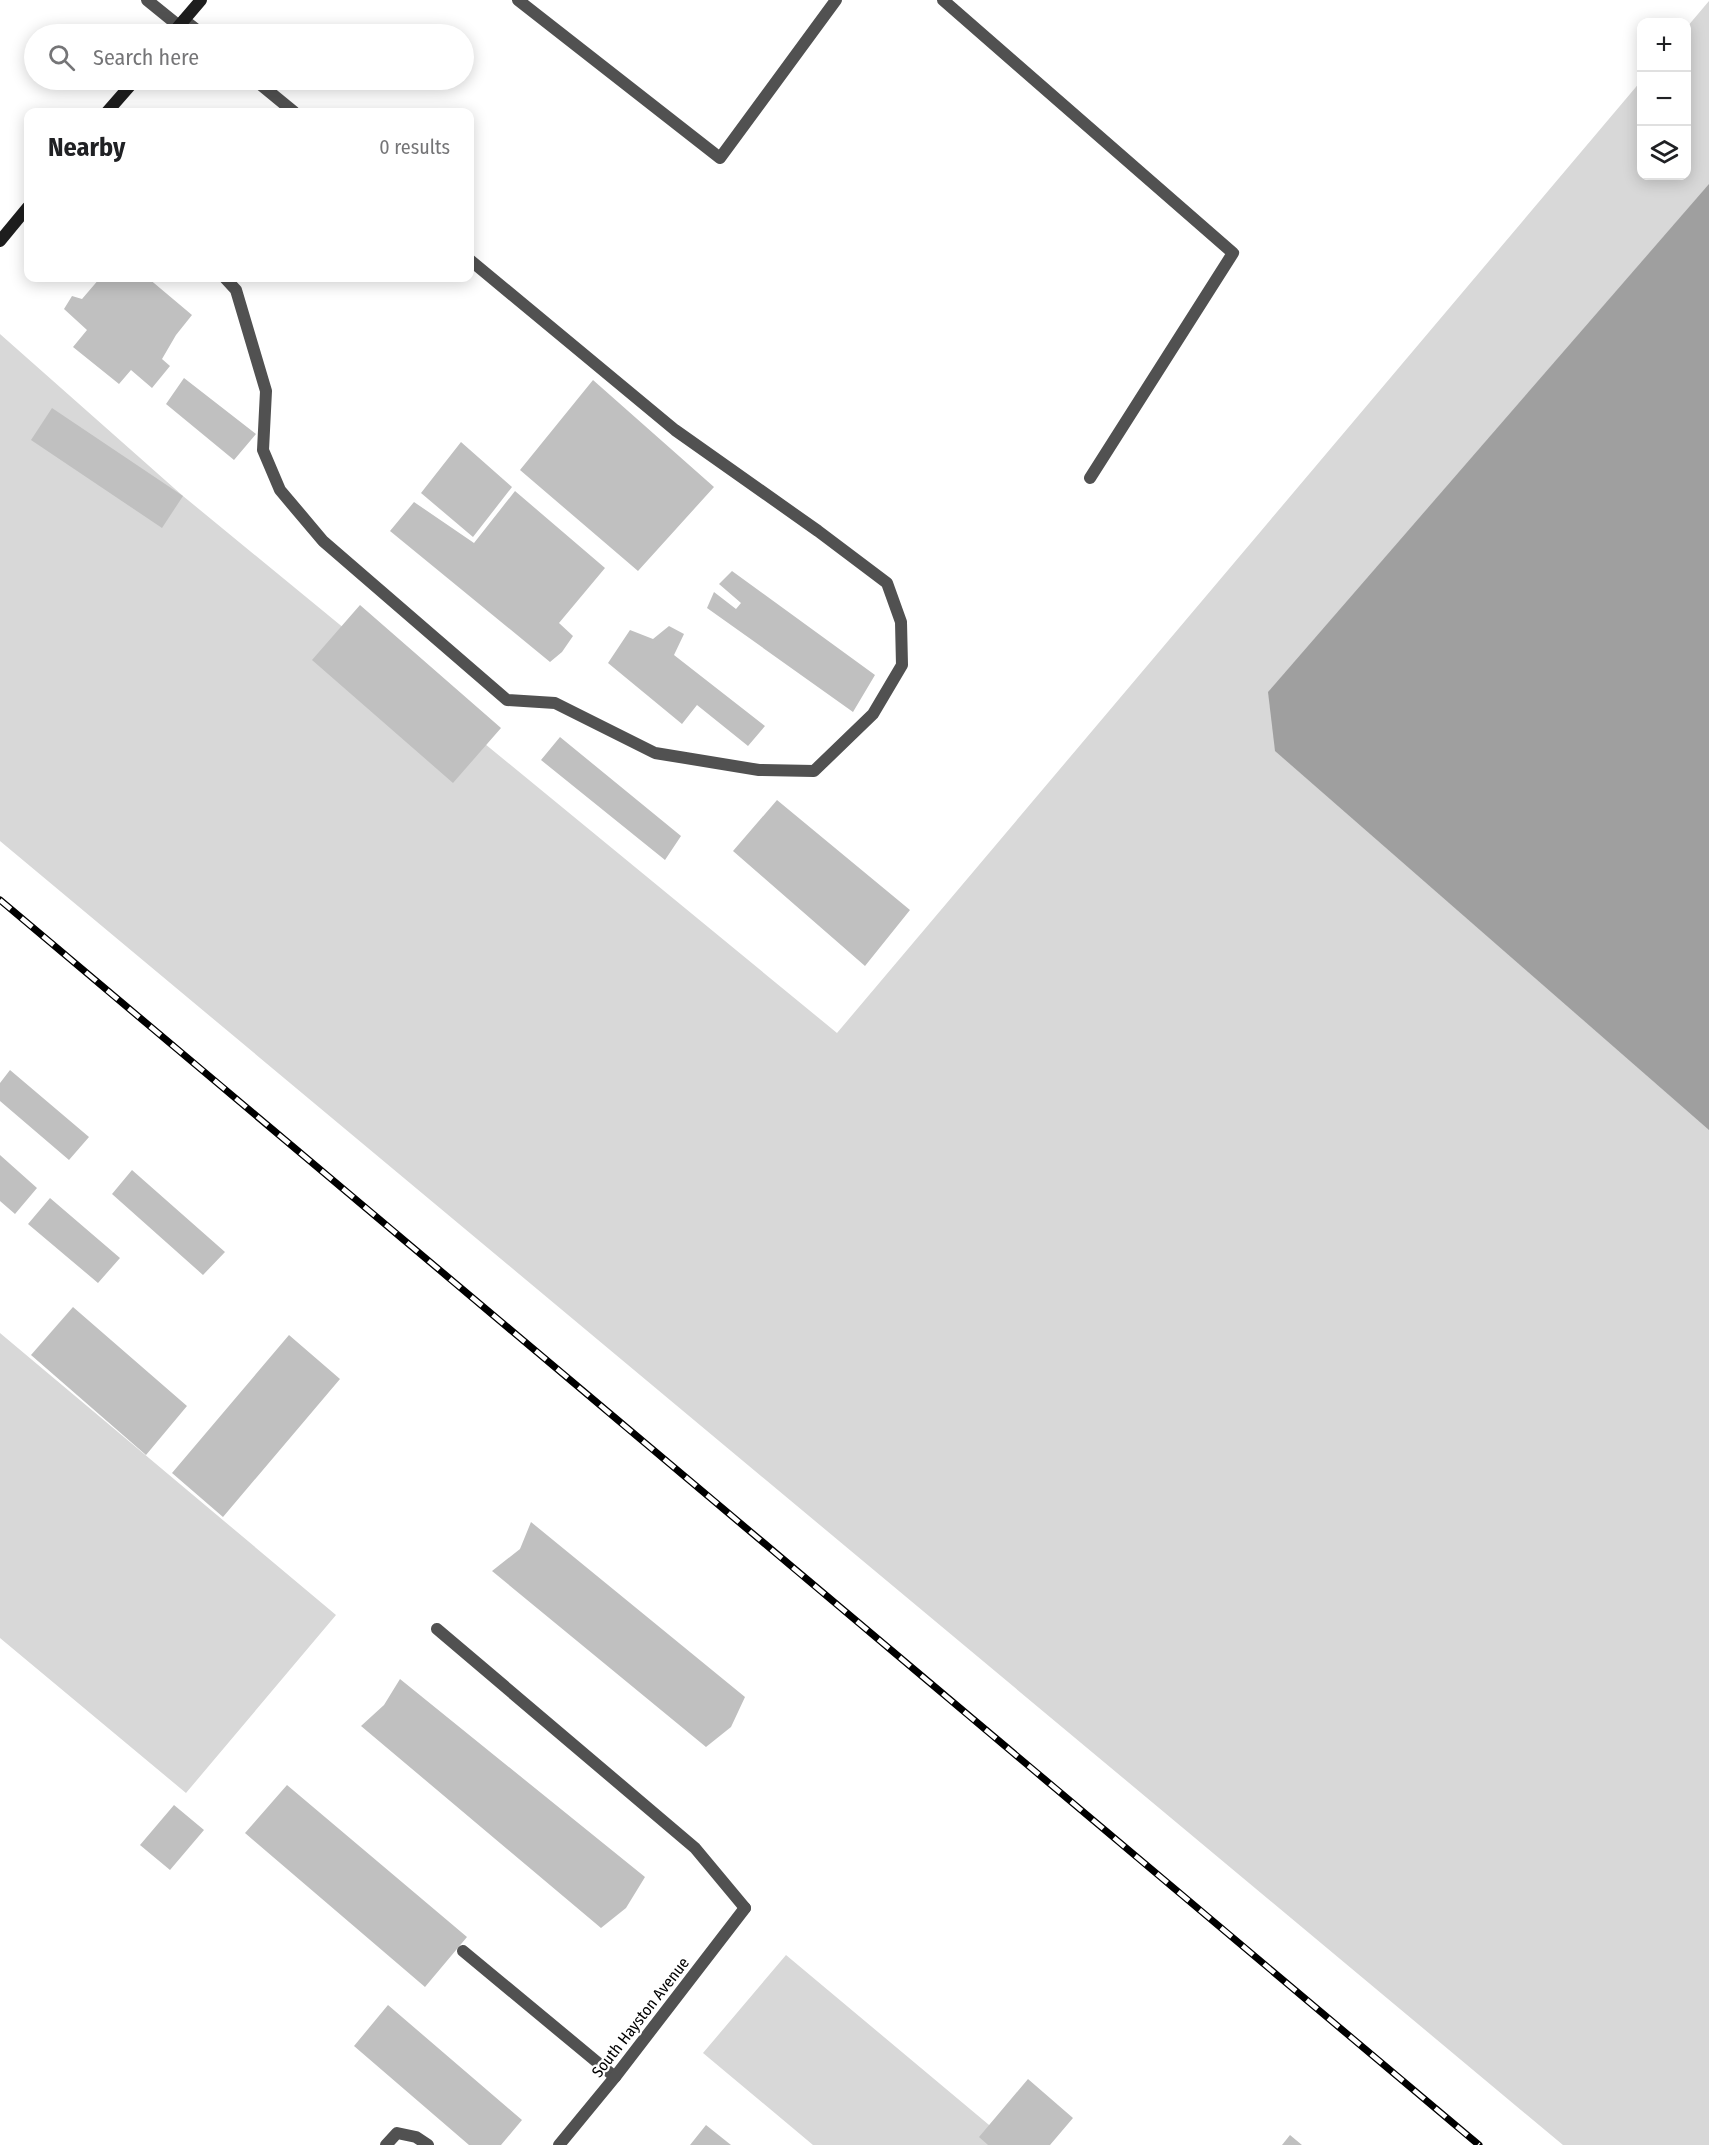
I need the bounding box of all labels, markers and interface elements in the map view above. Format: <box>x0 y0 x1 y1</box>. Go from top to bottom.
map controls <box>1637 18 1691 180</box>
button: + <box>1637 18 1691 72</box>
search box <box>24 24 474 90</box>
icon: search <box>45 41 78 74</box>
text: Search here <box>93 44 199 71</box>
button: − <box>1637 72 1691 126</box>
button: layers <box>1637 126 1691 180</box>
text: Nearby <box>48 132 125 163</box>
text: 0 results <box>379 135 450 159</box>
street label: South Hayston Avenue <box>588 1953 693 2081</box>

